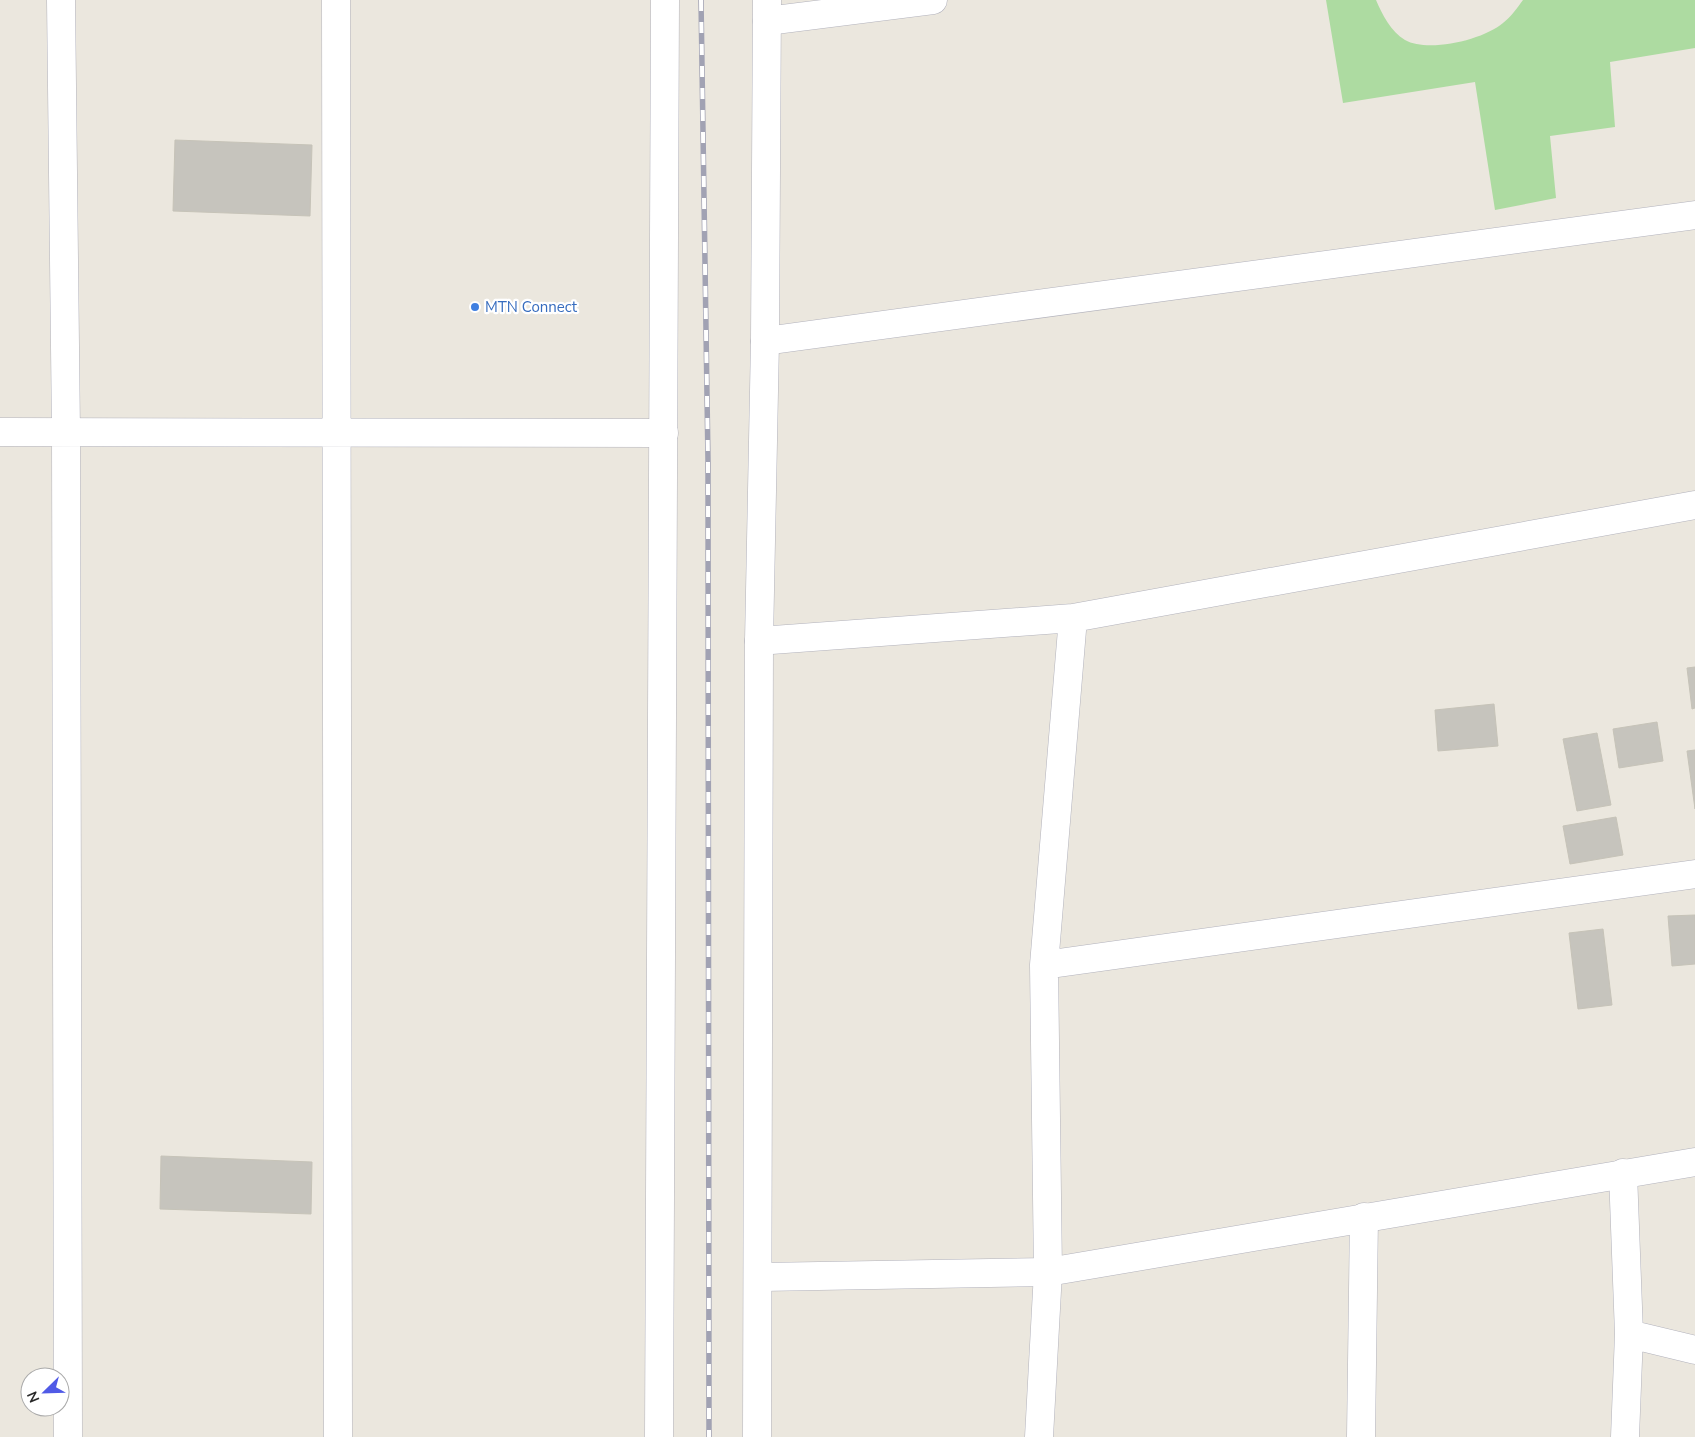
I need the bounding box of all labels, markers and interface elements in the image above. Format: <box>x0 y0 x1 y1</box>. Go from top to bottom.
place label: MTN Connect <box>485 297 578 317</box>
marker: MTN Connect <box>469 301 481 313</box>
north arrow <box>20 1367 70 1417</box>
text: N <box>23 1388 44 1405</box>

